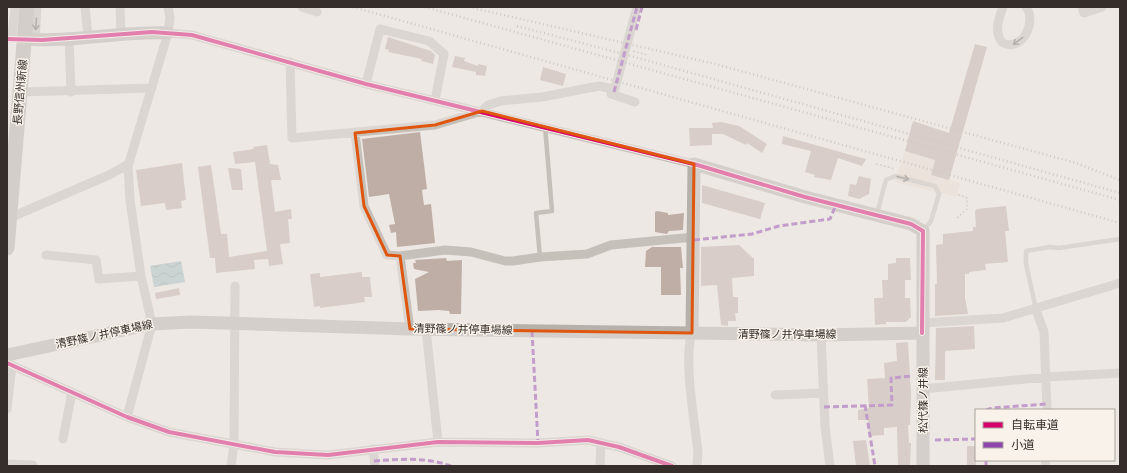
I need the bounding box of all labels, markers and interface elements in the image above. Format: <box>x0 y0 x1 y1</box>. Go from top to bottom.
one-way arrow <box>32 17 39 30</box>
one-way arrow <box>1013 37 1024 45</box>
street label: 長野信州新線 <box>9 58 31 126</box>
one-way arrow <box>896 175 909 182</box>
street label: 清野篠ノ井停車場線 <box>54 316 154 352</box>
street label: 清野篠ノ井停車場線 <box>413 320 513 338</box>
street label: 清野篠ノ井停車場線 <box>738 326 837 342</box>
street label: 松代篠ノ井線 <box>915 367 931 433</box>
legend <box>975 409 1115 461</box>
text: 自転車道 <box>1011 415 1059 434</box>
text: 小道 <box>1011 435 1035 454</box>

